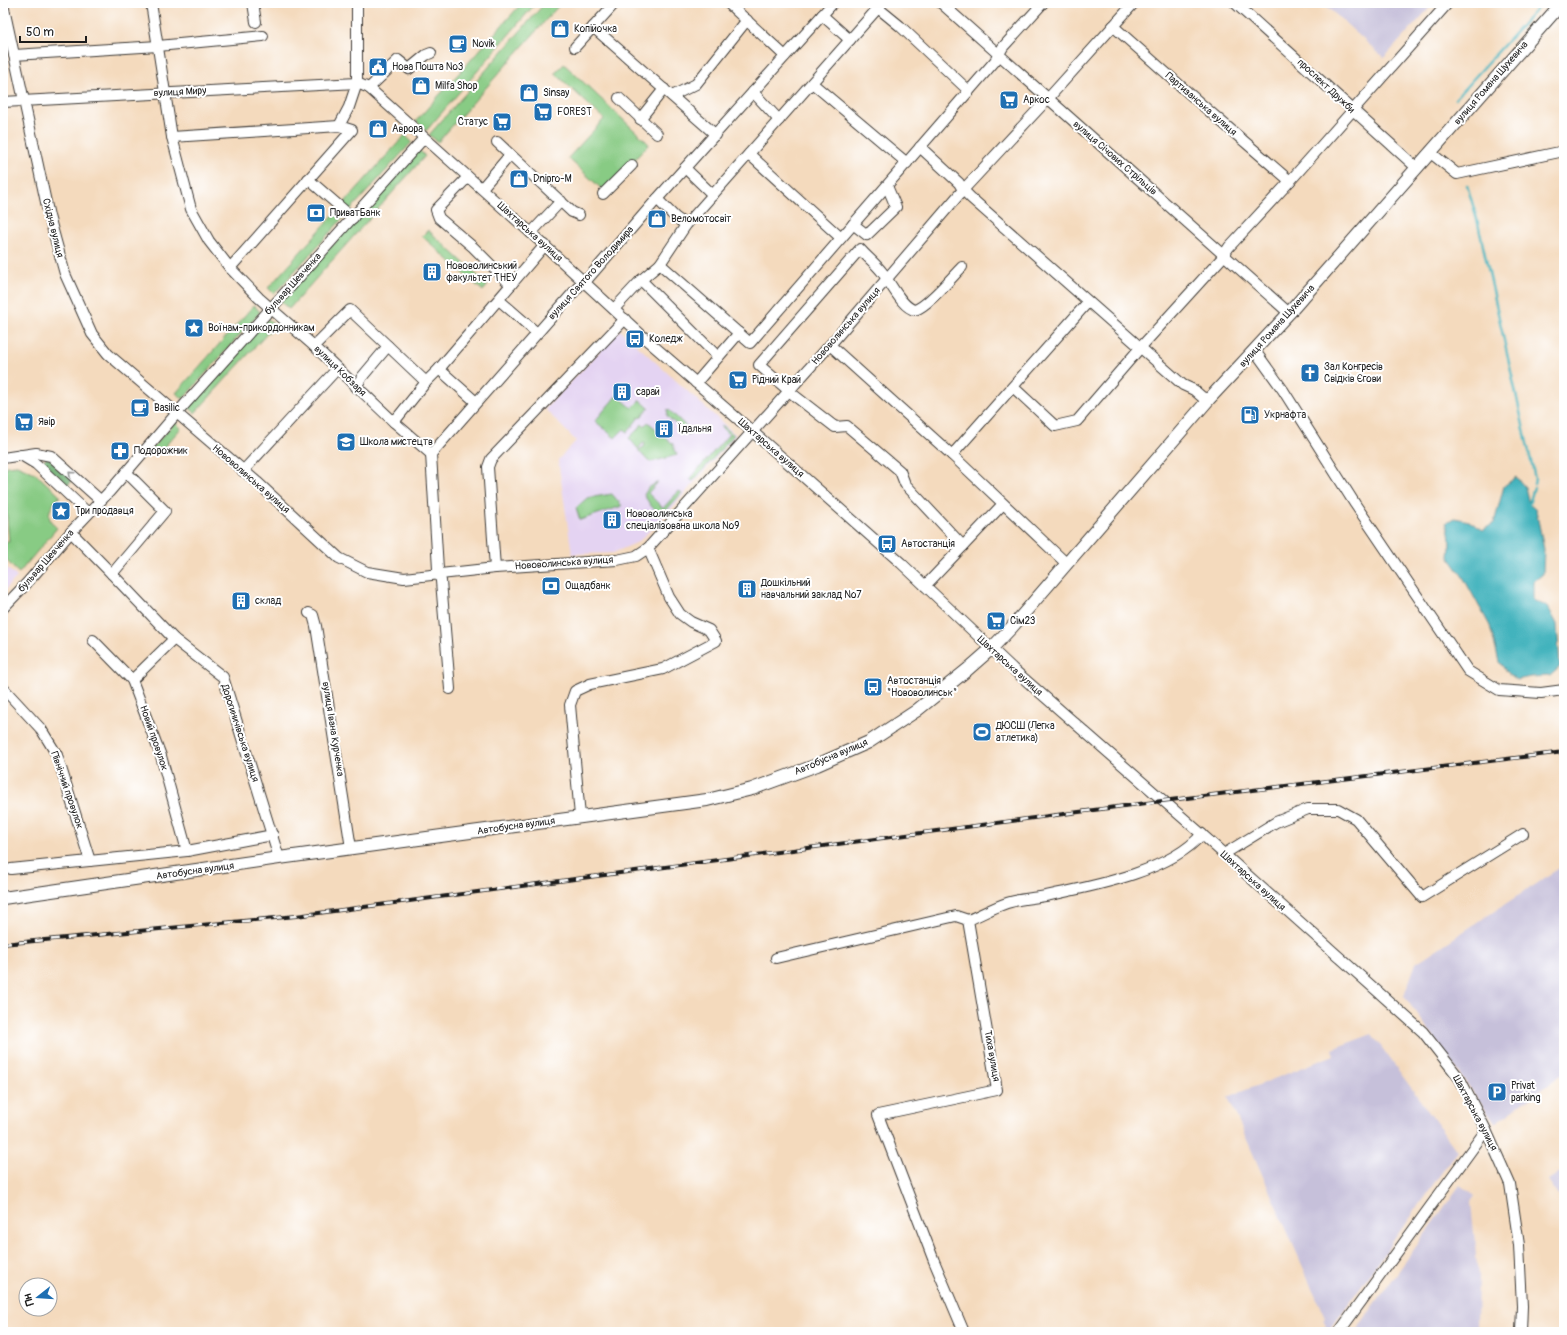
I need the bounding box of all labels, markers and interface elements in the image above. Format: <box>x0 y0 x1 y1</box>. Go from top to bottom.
scale bar <box>20 18 86 44</box>
shop icon: Копійочка <box>549 18 571 40</box>
place label: Копійочка <box>574 23 617 35</box>
text: 50 m <box>26 25 54 40</box>
cafe icon: Novik <box>447 33 469 55</box>
place label: Novik <box>472 38 495 50</box>
street label: вулиця Романа Шухевича <box>1451 38 1531 127</box>
public building icon: Нова Пошта №3 <box>367 56 389 78</box>
street label: проспект Дружби <box>1295 56 1358 116</box>
place label: Нова Пошта №3 <box>392 61 464 73</box>
street label: Партизанська вулиця <box>1163 70 1239 139</box>
shop icon: Milfa Shop <box>410 75 432 97</box>
place label: Milfa Shop <box>435 80 478 92</box>
shop icon: Sinsay <box>518 82 540 104</box>
street label: вулиця Миру <box>153 85 207 99</box>
place label: Sinsay <box>543 87 570 99</box>
supermarket icon: Аркос <box>998 89 1020 111</box>
place label: Аркос <box>1023 94 1050 106</box>
supermarket icon: FOREST <box>532 101 554 123</box>
place label: FOREST <box>557 106 592 118</box>
supermarket icon: Статус <box>491 111 513 133</box>
place label: Статус <box>458 116 488 128</box>
shop icon: Аврора <box>367 118 389 140</box>
street label: вулиця Січових Стрільців <box>1071 118 1160 198</box>
place label: Аврора <box>392 123 423 135</box>
shop icon: Dnipro-M <box>508 168 530 190</box>
place label: Dnipro-M <box>533 173 572 185</box>
street label: Східна вулиця <box>40 197 66 259</box>
street label: Шахтарська вулиця <box>495 200 565 265</box>
bank icon: ПриватБанк <box>305 202 327 224</box>
place label: ПриватБанк <box>330 207 381 219</box>
shop icon: Веломотосвіт <box>646 208 668 230</box>
place label: Веломотосвіт <box>671 213 731 225</box>
street label: вулиця Святого Володимира <box>546 224 636 322</box>
street label: бульвар Шевченка <box>262 250 324 317</box>
place label: Нововолинський факультет ТНЕУ <box>446 260 517 284</box>
building icon: Нововолинський факультет ТНЕУ <box>421 261 443 283</box>
street label: вулиця Романа Шухевича <box>1237 282 1317 370</box>
street label: Нововолинська вулиця <box>809 285 883 367</box>
place icon: Воїнам-прикордонникам <box>183 317 205 339</box>
place label: Воїнам-прикордонникам <box>208 322 315 334</box>
bus stop icon: Коледж <box>624 328 646 350</box>
place label: Коледж <box>649 333 683 345</box>
street label: вулиця Кобзаря <box>311 343 369 399</box>
place label: Зал Конгресів Свідків Єгови <box>1324 361 1383 385</box>
church icon: Зал Конгресів Свідків Єгови <box>1299 362 1321 384</box>
supermarket icon: Рідний Край <box>727 369 749 391</box>
place label: Рідний Край <box>752 374 801 386</box>
building icon: сарай <box>611 381 633 403</box>
place label: сарай <box>636 386 660 398</box>
cafe icon: Basilic <box>129 397 151 419</box>
place label: Basilic <box>154 402 180 414</box>
fuel station icon: Укрнафта <box>1239 404 1261 426</box>
place label: Укрнафта <box>1264 409 1307 421</box>
supermarket icon: Явір <box>13 411 35 433</box>
place label: Явір <box>38 416 55 428</box>
street label: Шахтарська вулиця <box>735 416 807 480</box>
building icon: Їдальня <box>653 418 675 440</box>
place label: Їдальня <box>678 423 712 435</box>
school or university icon: Школа мистецтв <box>335 431 357 453</box>
place label: Школа мистецтв <box>360 436 433 448</box>
pharmacy icon: Подорожник <box>109 440 131 462</box>
street label: Нововолинська вулиця <box>210 442 292 516</box>
place label: Подорожник <box>134 445 188 457</box>
one-way arrow <box>69 471 76 478</box>
place icon: Три продавця <box>50 500 72 522</box>
place label: Три продавця <box>75 505 134 517</box>
place label: Нововолинська спеціалізована школа №9 <box>626 508 739 532</box>
building icon: Нововолинська спеціалізована школа №9 <box>601 509 623 531</box>
street label: бульвар Шевченка <box>16 527 77 595</box>
bus stop icon: Автостанція <box>876 533 898 555</box>
place label: Автостанція <box>901 538 955 550</box>
street label: Нововолинська вулиця <box>514 554 614 572</box>
bank icon: Ощадбанк <box>540 575 562 597</box>
place label: Дошкільний навчальний заклад №7 <box>760 577 862 601</box>
building icon: Дошкільний навчальний заклад №7 <box>736 578 758 600</box>
place label: Ощадбанк <box>565 580 611 592</box>
building icon: склад <box>230 590 252 612</box>
place label: склад <box>255 595 281 607</box>
supermarket icon: Сім23 <box>985 610 1007 632</box>
place label: Сім23 <box>1010 615 1036 627</box>
street label: Шахтарська вулиця <box>975 634 1045 699</box>
place label: Автостанція "Нововолинськ" <box>887 675 957 699</box>
bus stop icon: Автостанція "Нововолинськ" <box>862 676 884 698</box>
street label: вулиця Івана Курченка <box>320 681 346 778</box>
street label: Дорогиничівська вулиця <box>218 682 262 784</box>
street label: Новий провулок <box>137 704 171 772</box>
place label: ДЮСШ (Легка атлетика) <box>995 720 1055 744</box>
sports icon: ДЮСШ (Легка атлетика) <box>971 721 993 743</box>
street label: Автобусна вулиця <box>792 736 870 778</box>
street label: Північний провулок <box>48 750 86 830</box>
street label: Автобусна вулиця <box>476 815 556 837</box>
street label: Шахтарська вулиця <box>1218 849 1288 914</box>
street label: Автобусна вулиця <box>155 860 235 882</box>
street label: Тиха вулиця <box>982 1029 1002 1083</box>
street label: Шахтарська вулиця <box>1450 1073 1500 1153</box>
place label: Privat parking <box>1511 1080 1540 1104</box>
parking icon: Privat parking <box>1486 1081 1508 1103</box>
north arrow <box>18 1277 58 1317</box>
text: Пн <box>21 1292 37 1307</box>

